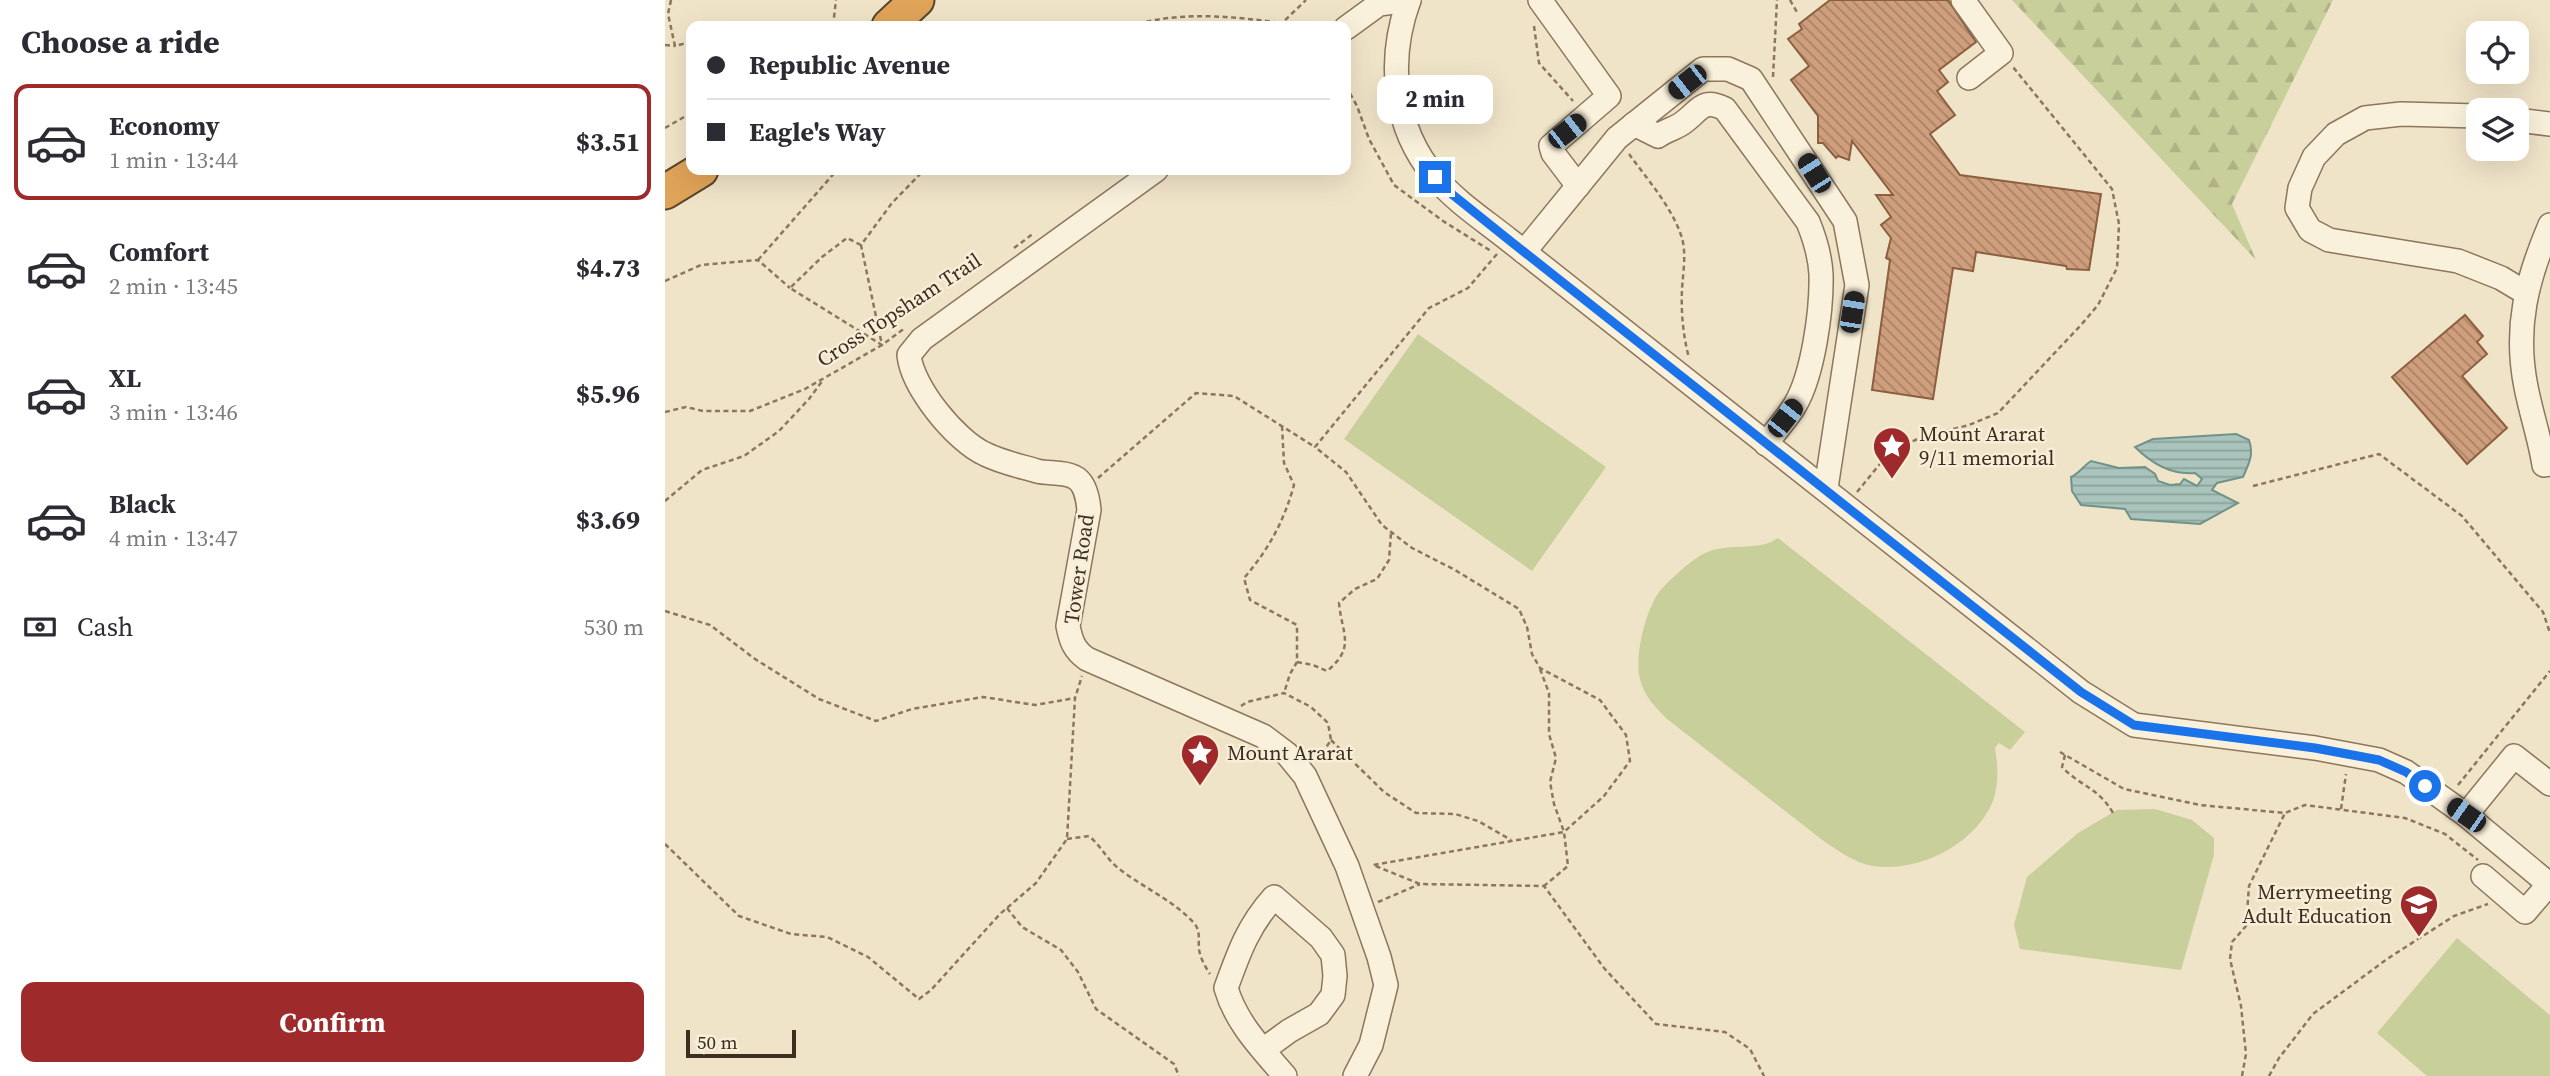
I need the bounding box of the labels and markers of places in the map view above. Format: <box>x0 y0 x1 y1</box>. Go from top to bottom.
place label: Mount Ararat 9/11 memorial <box>1919 419 2055 472</box>
place icon: Mount Ararat 9/11 memorial <box>1871 425 1913 480</box>
place icon: Mount Ararat <box>1179 732 1221 787</box>
place label: Mount Ararat <box>1227 738 1353 767</box>
place label: Merrymeeting Adult Education <box>2242 877 2392 930</box>
school or university icon: Merrymeeting Adult Education <box>2398 883 2440 938</box>

